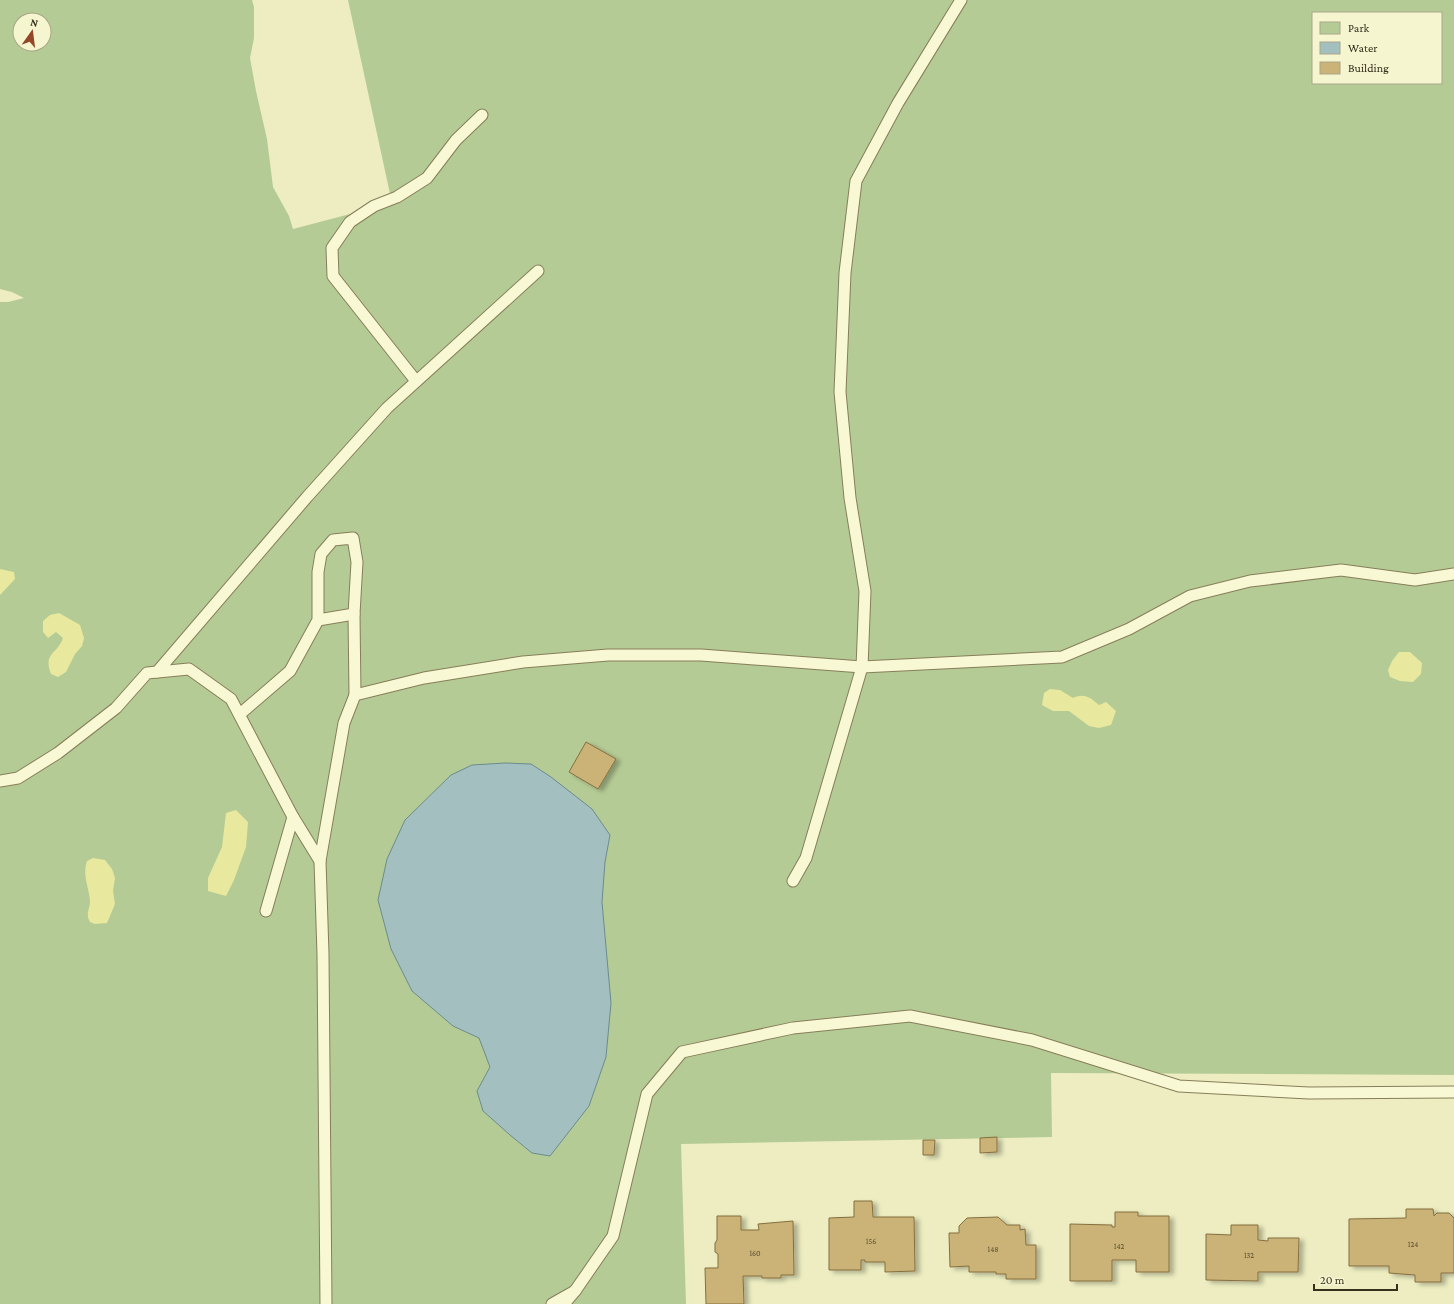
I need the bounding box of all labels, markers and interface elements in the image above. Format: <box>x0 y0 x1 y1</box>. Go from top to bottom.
north arrow <box>12 12 52 52</box>
legend <box>1312 12 1442 84</box>
text: N <box>29 16 40 29</box>
text: Park <box>1348 21 1370 35</box>
text: Water <box>1348 41 1378 55</box>
text: Building <box>1348 61 1389 75</box>
house number: 156 <box>866 1237 876 1246</box>
house number: 124 <box>1408 1240 1418 1249</box>
house number: 142 <box>1114 1242 1124 1251</box>
house number: 148 <box>987 1245 999 1254</box>
house number: 160 <box>749 1249 761 1258</box>
house number: 132 <box>1244 1251 1254 1260</box>
scale bar <box>1314 1266 1397 1292</box>
text: 20 m <box>1320 1273 1345 1287</box>

